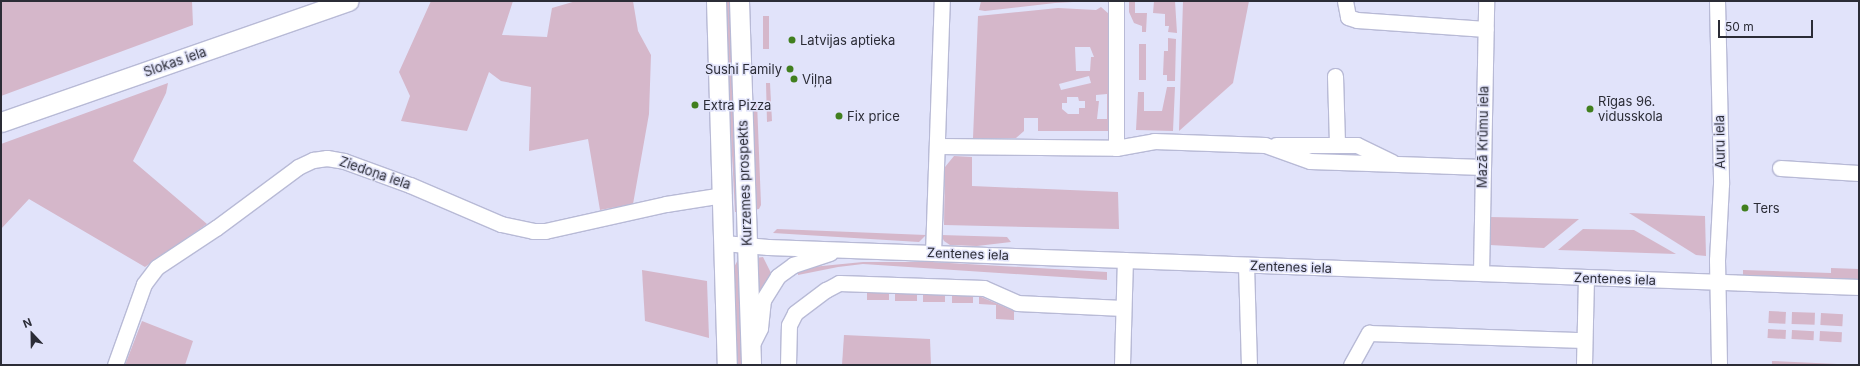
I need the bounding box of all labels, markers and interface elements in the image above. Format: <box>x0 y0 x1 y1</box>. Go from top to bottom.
scale bar <box>1720 12 1815 38</box>
text: 50 m <box>1725 19 1754 34</box>
place label: Latvijas aptieka <box>800 32 895 48</box>
marker: Latvijas aptieka <box>787 35 797 45</box>
street label: Slokas iela <box>142 44 208 80</box>
place label: Sushi Family <box>705 61 782 77</box>
marker: Sushi Family <box>785 64 795 74</box>
place label: Viļņa <box>802 71 832 87</box>
marker: Viļņa <box>789 74 799 84</box>
street label: Mazā Krūmu iela <box>1474 86 1492 188</box>
place label: Rīgas 96. vidusskola <box>1598 94 1663 125</box>
place label: Extra Pizza <box>703 97 771 113</box>
marker: Extra Pizza <box>690 100 700 110</box>
marker: Rīgas 96. vidusskola <box>1585 104 1595 114</box>
place label: Fix price <box>847 108 900 124</box>
marker: Fix price <box>834 111 844 121</box>
street label: Auru iela <box>1712 115 1728 169</box>
street label: Kurzemes prospekts <box>735 120 755 246</box>
street label: Ziedoņa iela <box>337 154 413 192</box>
place label: Ters <box>1753 200 1780 216</box>
marker: Ters <box>1740 203 1750 213</box>
street label: Zentenes iela <box>927 245 1009 263</box>
street label: Zentenes iela <box>1250 258 1332 276</box>
street label: Zentenes iela <box>1574 270 1656 288</box>
north arrow <box>12 314 52 354</box>
text: N <box>21 315 34 331</box>

